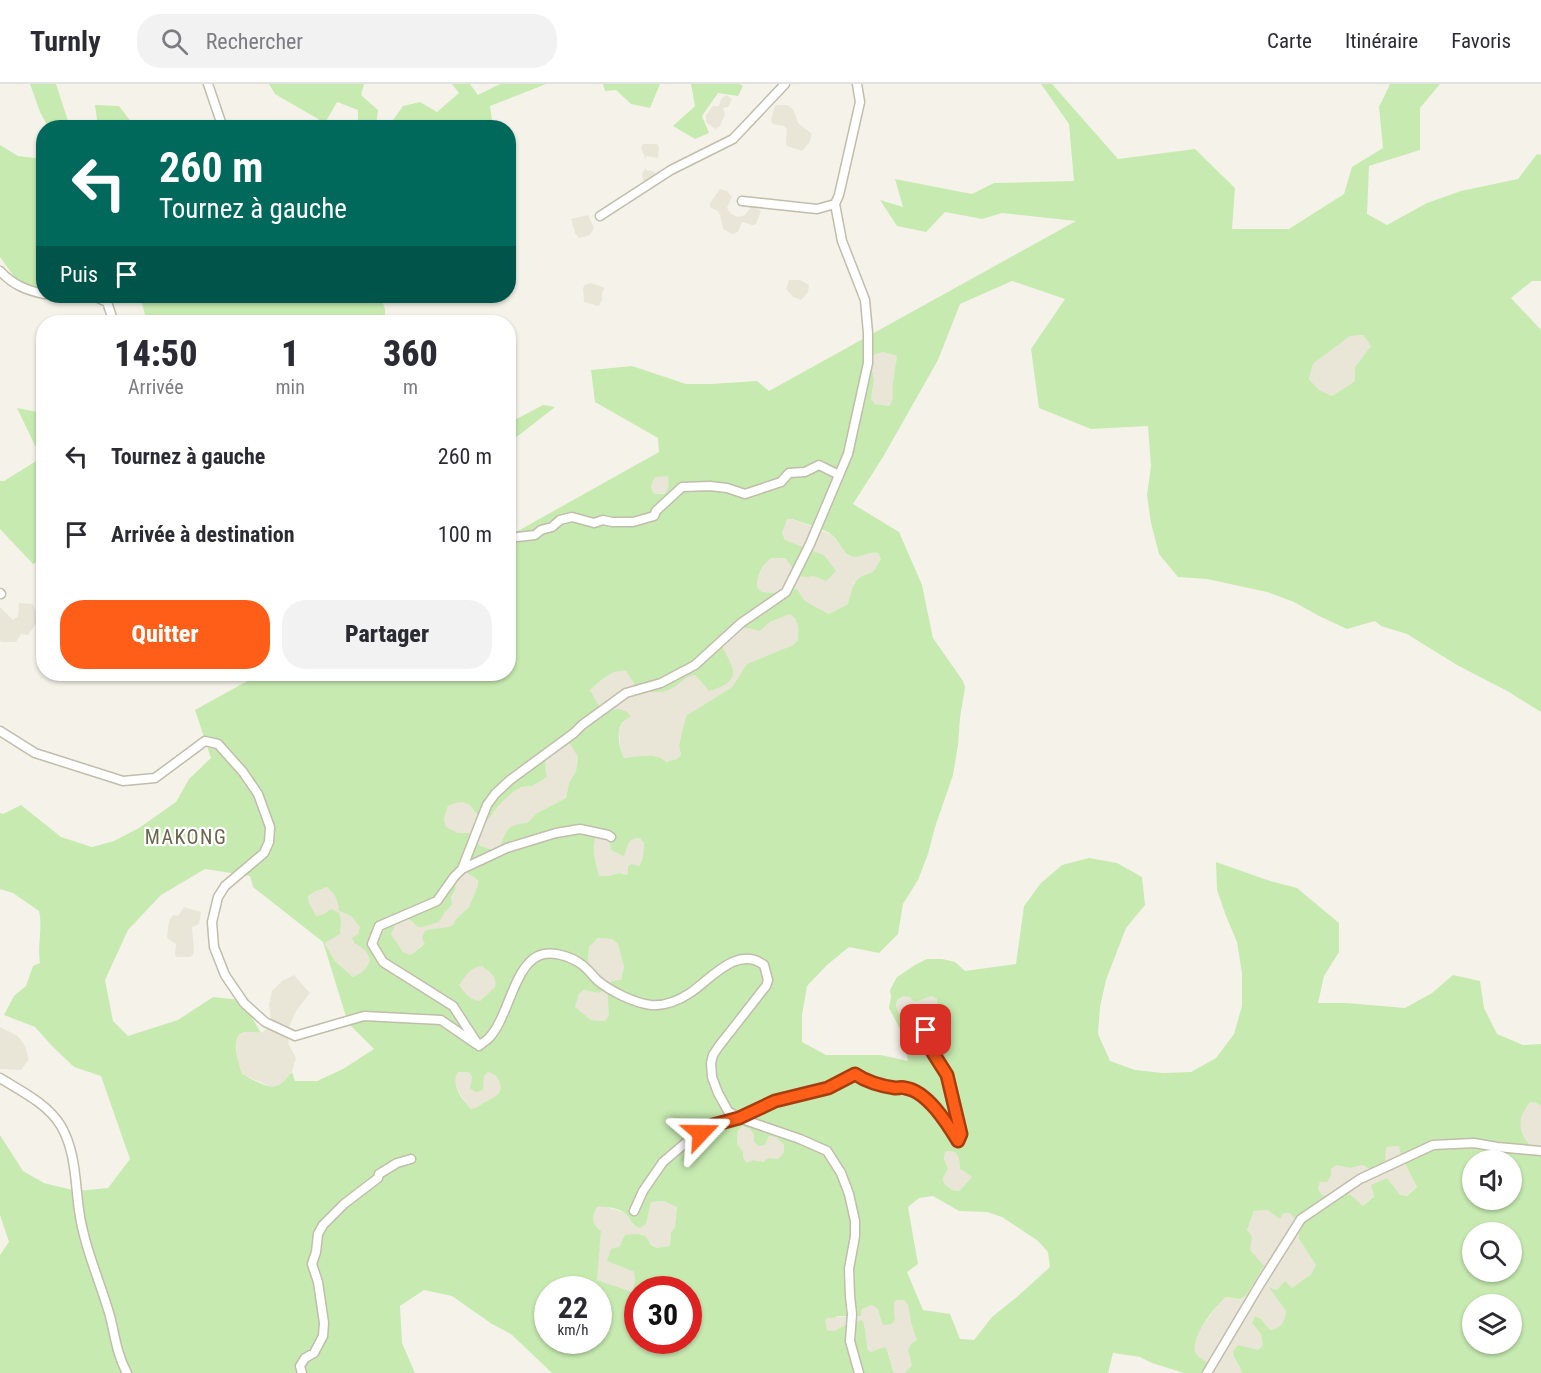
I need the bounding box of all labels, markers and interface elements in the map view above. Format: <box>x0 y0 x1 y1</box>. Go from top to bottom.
search box <box>137 14 557 68</box>
text: Turnly <box>30 25 101 58</box>
icon: search <box>158 25 191 58</box>
text: Rechercher <box>206 29 303 54</box>
text: Carte <box>1267 29 1312 53</box>
text: Itinéraire <box>1345 29 1418 53</box>
text: Favoris <box>1451 29 1511 53</box>
text: 260 m <box>159 143 264 192</box>
icon: left <box>60 144 138 222</box>
text: Tournez à gauche <box>159 193 347 225</box>
icon: arrive <box>110 258 143 291</box>
text: Puis <box>60 262 98 287</box>
text: 14:50 <box>114 333 197 375</box>
text: 1 <box>281 333 299 375</box>
text: 360 <box>383 333 438 375</box>
text: Arrivée <box>128 375 184 399</box>
text: min <box>276 375 305 399</box>
text: m <box>403 375 418 399</box>
icon: left <box>60 440 93 473</box>
text: Tournez à gauche <box>111 444 265 469</box>
text: 260 m <box>438 444 492 469</box>
icon: arrive <box>60 518 93 551</box>
text: Arrivée à destination <box>111 522 295 547</box>
text: 100 m <box>438 522 492 547</box>
button: Quitter <box>60 600 270 669</box>
button: Partager <box>282 600 492 669</box>
district label: MAKONG <box>145 825 227 849</box>
pin <box>900 1004 951 1055</box>
icon: arrive <box>909 1013 942 1046</box>
position arrow <box>669 1101 733 1165</box>
map controls <box>1462 1150 1522 1354</box>
button: sound <box>1462 1150 1522 1210</box>
button: search <box>1462 1222 1522 1282</box>
speed limit sign: 30 <box>624 1276 702 1354</box>
text: 22 <box>558 1290 588 1325</box>
button: layers <box>1462 1294 1522 1354</box>
text: km/h <box>558 1321 588 1339</box>

